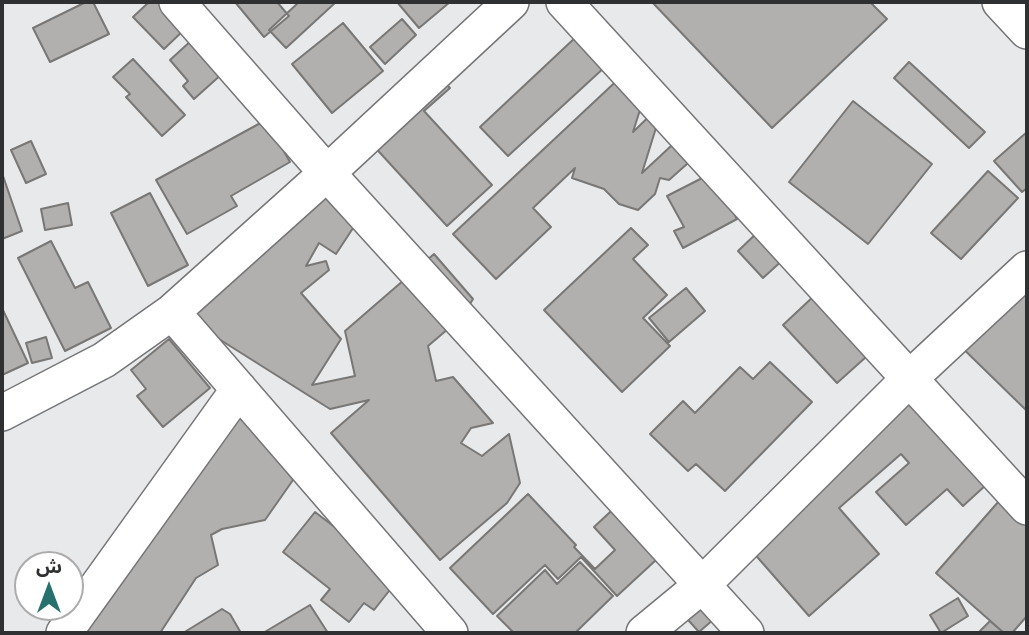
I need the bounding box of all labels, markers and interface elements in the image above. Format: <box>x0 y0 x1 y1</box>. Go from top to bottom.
north arrow <box>14 551 84 621</box>
text: ش <box>36 554 62 579</box>

